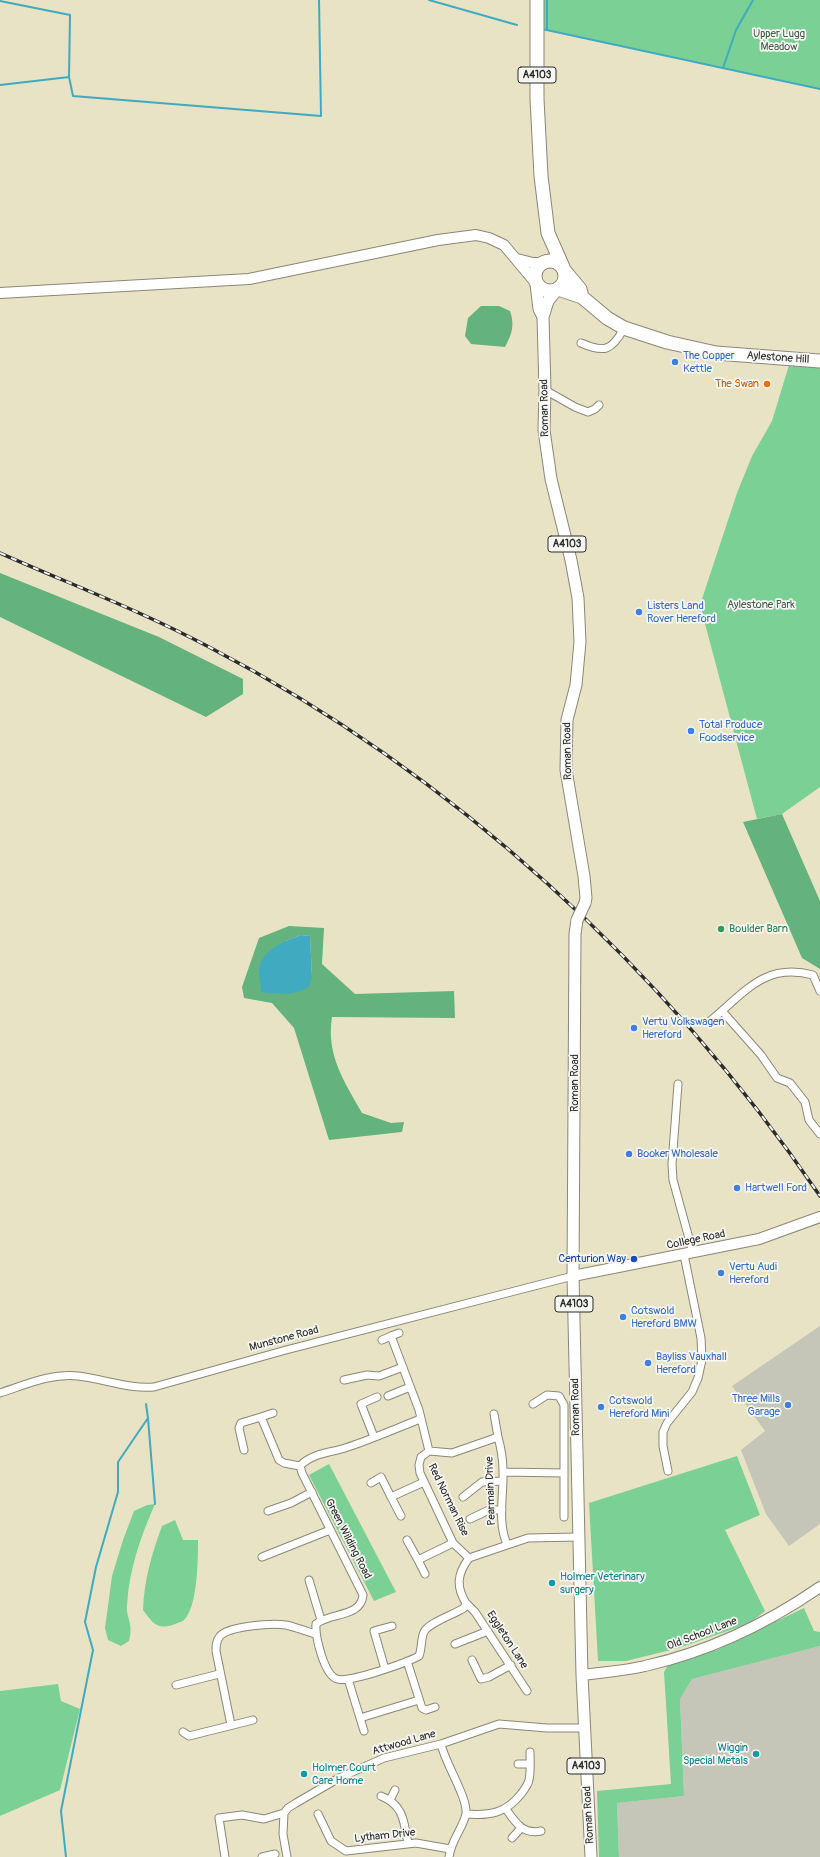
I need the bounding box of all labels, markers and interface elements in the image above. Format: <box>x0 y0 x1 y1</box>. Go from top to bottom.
park label: Upper Lugg Meadow <box>753 27 805 53</box>
road number: A4103 <box>518 67 556 83</box>
place label: The Copper Kettle <box>683 349 735 375</box>
street label: Aylestone Hill <box>746 349 810 367</box>
marker: The Copper Kettle <box>670 357 680 367</box>
place label: The Swan <box>715 377 759 391</box>
street label: Roman Road <box>538 379 552 437</box>
marker: The Swan <box>762 379 772 389</box>
road number: A4103 <box>548 536 586 552</box>
park label: Aylestone Park <box>727 598 795 612</box>
place label: Listers Land Rover Hereford <box>647 599 716 625</box>
marker: Listers Land Rover Hereford <box>634 607 644 617</box>
place label: Total Produce Foodservice <box>699 718 762 744</box>
street label: Roman Road <box>561 722 575 780</box>
marker: Total Produce Foodservice <box>686 726 696 736</box>
place label: Boulder Barn <box>729 922 788 936</box>
marker: Boulder Barn <box>716 924 726 934</box>
place label: Vertu Volkswagen Hereford <box>642 1015 724 1041</box>
marker: Vertu Volkswagen Hereford <box>629 1023 639 1033</box>
street label: Roman Road <box>568 1054 582 1112</box>
place label: Booker Wholesale <box>637 1147 718 1161</box>
marker: Booker Wholesale <box>624 1149 634 1159</box>
place label: Hartwell Ford <box>745 1181 807 1195</box>
marker: Hartwell Ford <box>732 1183 742 1193</box>
street label: College Road <box>666 1227 726 1253</box>
place label: Centurion Way <box>558 1252 626 1266</box>
marker: Centurion Way <box>629 1254 639 1264</box>
place label: Vertu Audi Hereford <box>729 1260 777 1286</box>
marker: Vertu Audi Hereford <box>716 1268 726 1278</box>
road number: A4103 <box>555 1296 593 1312</box>
place label: Cotswold Hereford BMW <box>631 1304 697 1330</box>
marker: Cotswold Hereford BMW <box>618 1312 628 1322</box>
street label: Munstone Road <box>248 1323 320 1355</box>
place label: Bayliss Vauxhall Hereford <box>656 1350 727 1376</box>
marker: Bayliss Vauxhall Hereford <box>643 1358 653 1368</box>
street label: Roman Road <box>569 1378 583 1436</box>
place label: Three Mills Garage <box>732 1392 780 1418</box>
place label: Cotswold Hereford Mini <box>609 1394 669 1420</box>
marker: Three Mills Garage <box>783 1400 793 1410</box>
marker: Cotswold Hereford Mini <box>596 1402 606 1412</box>
street label: Pearmain Drive <box>483 1456 499 1526</box>
street label: Red Norman Rise <box>425 1462 471 1538</box>
street label: Green Wilding Road <box>322 1497 374 1581</box>
place label: Holmer Veterinary surgery <box>560 1570 645 1596</box>
marker: Holmer Veterinary surgery <box>547 1578 557 1588</box>
street label: Eggleton Lane <box>483 1609 531 1671</box>
street label: Old School Lane <box>665 1615 739 1653</box>
street label: Attwood Lane <box>371 1728 437 1758</box>
place label: Wiggin Special Metals <box>683 1741 748 1767</box>
marker: Wiggin Special Metals <box>751 1749 761 1759</box>
road number: A4103 <box>567 1758 605 1774</box>
place label: Holmer Court Care Home <box>312 1761 376 1787</box>
marker: Holmer Court Care Home <box>299 1769 309 1779</box>
street label: Roman Road <box>581 1786 597 1844</box>
street label: Lytham Drive <box>354 1826 416 1846</box>

